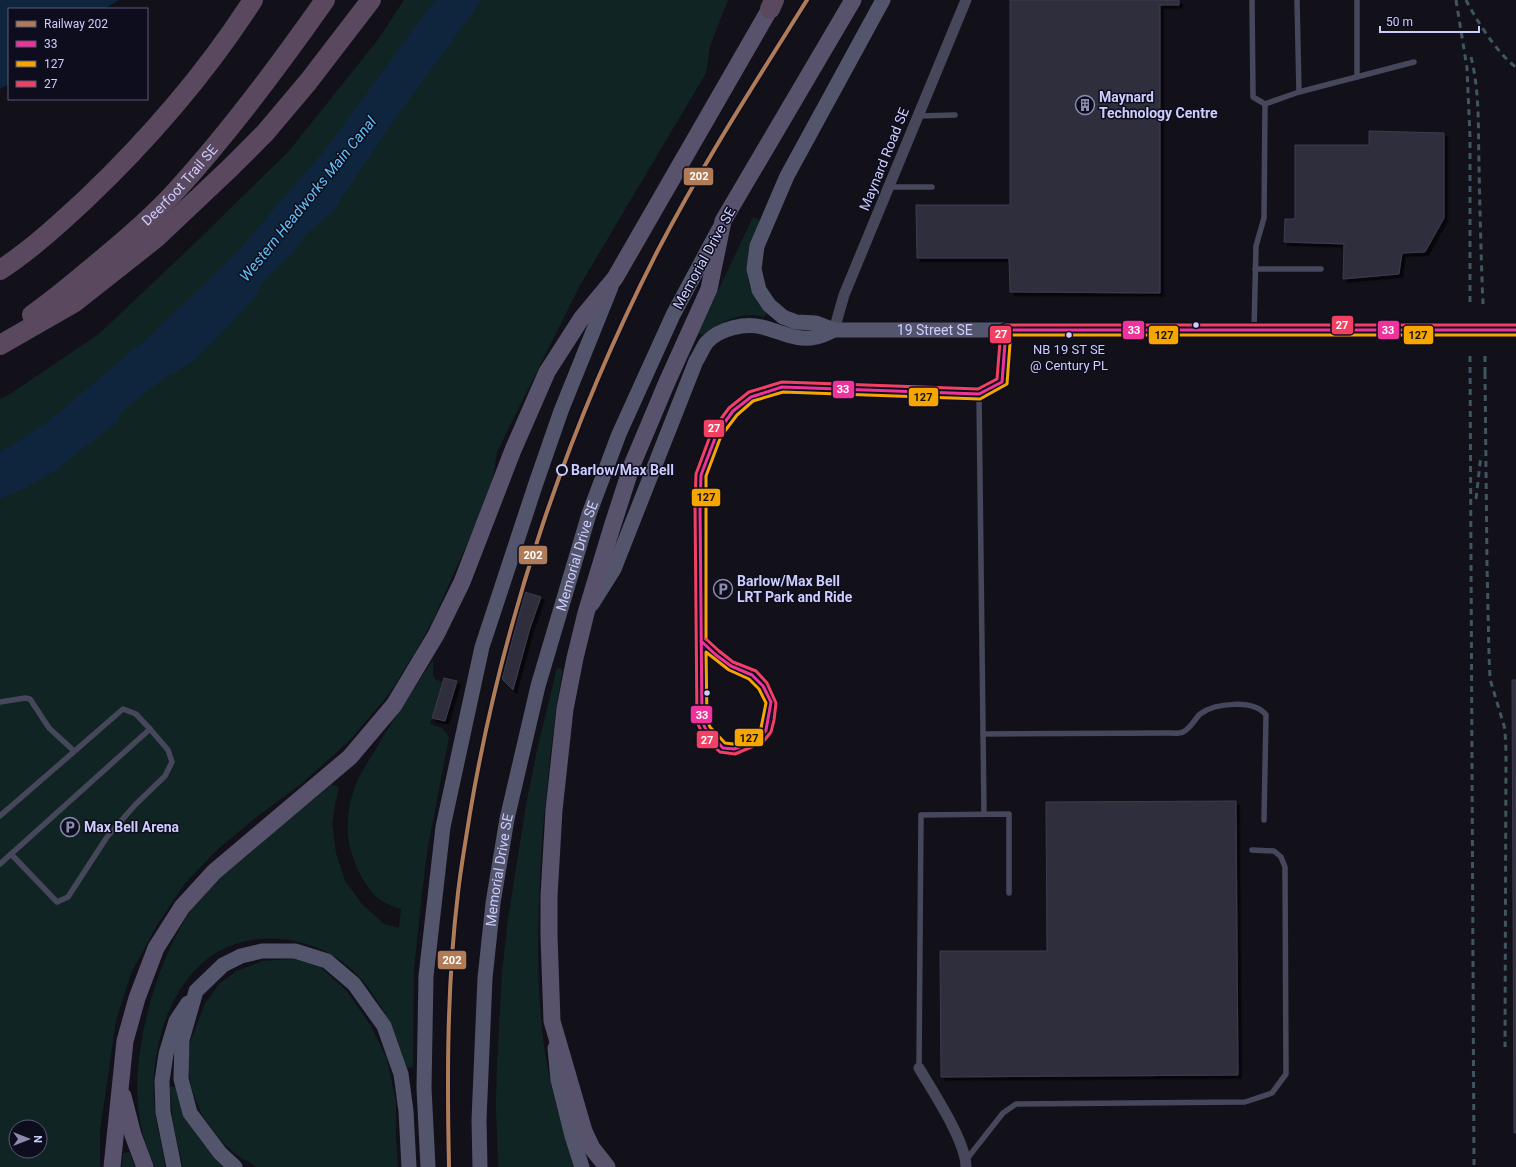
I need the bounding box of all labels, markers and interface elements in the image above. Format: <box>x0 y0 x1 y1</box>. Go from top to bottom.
legend <box>8 8 148 100</box>
scale bar <box>1380 8 1479 34</box>
text: 50 m <box>1386 15 1413 29</box>
text: Railway 202 <box>44 17 108 31</box>
text: 33 <box>44 37 58 51</box>
text: 127 <box>44 57 64 71</box>
text: 27 <box>44 77 58 91</box>
place label: Maynard Technology Centre <box>1099 89 1218 121</box>
building icon: Maynard Technology Centre <box>1074 94 1096 116</box>
street label: Maynard Road SE <box>856 105 912 213</box>
water label: Western Headworks Main Canal <box>236 113 380 285</box>
street label: Deerfoot Trail SE <box>138 141 221 229</box>
line badge: 202 <box>683 167 714 186</box>
text: 202 <box>690 170 708 183</box>
street label: Memorial Drive SE <box>669 204 739 312</box>
line badge: 27 <box>1331 315 1354 335</box>
text: 27 <box>1336 319 1348 332</box>
line badge: 33 <box>1122 320 1145 340</box>
unlabelled marker <box>1191 320 1201 330</box>
line badge: 33 <box>1377 320 1400 340</box>
street label: 19 Street SE <box>897 322 973 338</box>
text: 33 <box>1128 324 1140 337</box>
text: 33 <box>1382 324 1394 337</box>
line badge: 27 <box>989 325 1012 344</box>
line badge: 127 <box>1148 325 1179 345</box>
line badge: 127 <box>1403 325 1434 345</box>
text: 27 <box>995 328 1007 341</box>
text: 127 <box>1155 329 1173 342</box>
text: 127 <box>1409 329 1427 342</box>
marker: NB 19 ST SE @ Century PL <box>1064 330 1074 340</box>
place label: NB 19 ST SE @ Century PL <box>1030 342 1108 373</box>
line badge: 33 <box>832 380 855 399</box>
text: 33 <box>837 383 849 396</box>
line badge: 127 <box>908 387 939 407</box>
text: 127 <box>914 391 932 404</box>
line badge: 27 <box>703 419 725 438</box>
text: 27 <box>708 422 720 435</box>
place label: Barlow/Max Bell <box>571 462 674 478</box>
marker: Barlow/Max Bell <box>556 464 568 476</box>
line badge: 127 <box>691 488 721 507</box>
text: 127 <box>697 491 715 504</box>
street label: Memorial Drive SE <box>553 499 601 613</box>
line badge: 202 <box>518 545 548 565</box>
text: 202 <box>524 549 542 562</box>
place label: Barlow/Max Bell LRT Park and Ride <box>737 573 853 605</box>
parking icon: Barlow/Max Bell LRT Park and Ride <box>712 578 734 600</box>
unlabelled marker <box>702 688 712 698</box>
line badge: 33 <box>690 705 713 724</box>
text: 33 <box>696 709 708 722</box>
line badge: 127 <box>734 728 764 747</box>
line badge: 27 <box>696 730 719 749</box>
text: 127 <box>740 732 758 745</box>
text: 27 <box>701 734 713 747</box>
street label: Memorial Drive SE <box>483 812 516 927</box>
parking icon: Max Bell Arena <box>59 816 81 838</box>
place label: Max Bell Arena <box>84 819 180 835</box>
line badge: 202 <box>437 950 467 970</box>
text: 202 <box>443 954 461 967</box>
north arrow <box>8 1119 48 1159</box>
text: N <box>31 1135 44 1143</box>

